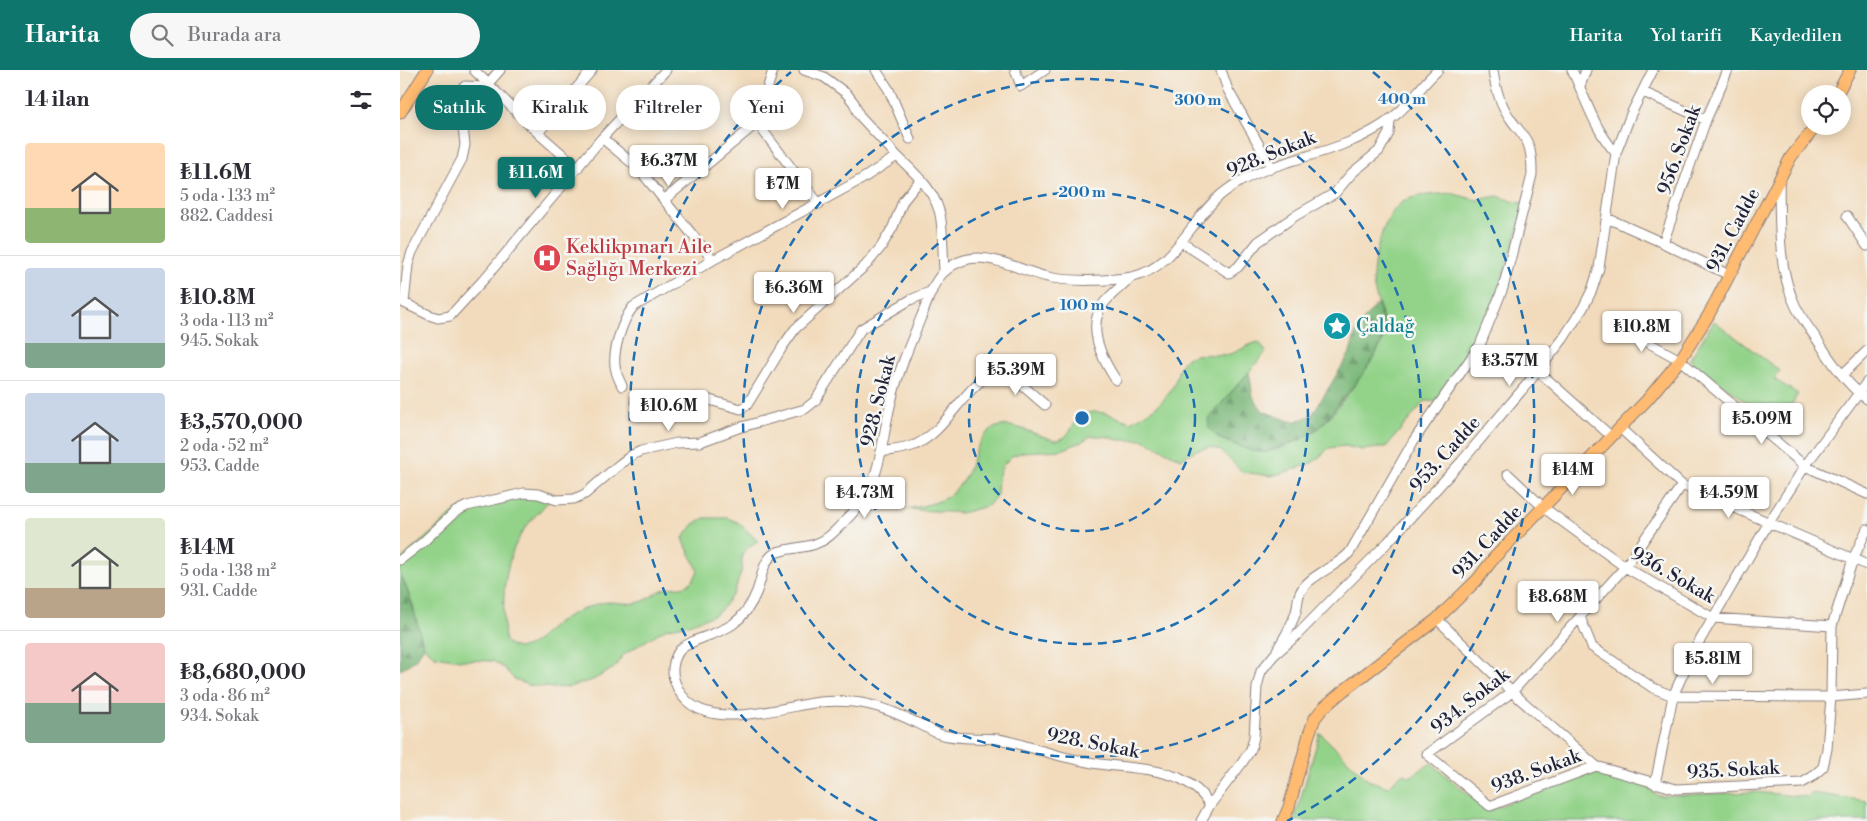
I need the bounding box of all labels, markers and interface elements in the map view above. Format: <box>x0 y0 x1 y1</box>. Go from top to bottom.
search box <box>130 13 480 58</box>
text: Harita <box>25 20 100 50</box>
icon: search <box>148 21 176 49</box>
text: Burada ara <box>188 23 281 47</box>
text: Harita <box>1570 24 1623 47</box>
text: Yol tarifi <box>1651 24 1722 47</box>
text: Kaydedilen <box>1750 24 1842 47</box>
chip: Satılık <box>415 85 503 130</box>
chip: Kiralık <box>513 85 606 130</box>
chip: Filtreler <box>616 85 720 130</box>
chip: Yeni <box>730 85 803 130</box>
map controls <box>1801 85 1851 135</box>
button: locate <box>1801 85 1851 135</box>
icon: filters <box>347 86 375 114</box>
text: 14 ilan <box>25 87 89 113</box>
text: 400 m <box>1378 90 1426 109</box>
text: 300 m <box>1175 91 1222 110</box>
street label: 956. Sokak <box>1652 101 1707 198</box>
street label: 928. Sokak <box>1223 125 1320 183</box>
pin: ₺6.37M <box>628 144 710 187</box>
text: ₺6.37M <box>640 151 698 171</box>
pin: ₺11.6M <box>495 156 577 199</box>
text: ₺11.6M <box>180 160 252 186</box>
icon: home <box>65 163 125 223</box>
text: ₺11.6M <box>509 163 563 183</box>
pin: ₺7M <box>759 168 807 210</box>
text: ₺7M <box>766 174 800 194</box>
text: 200 m <box>1058 183 1106 202</box>
street label: 931. Cadde <box>1701 184 1765 276</box>
text: 5 oda · 133 m² <box>180 186 275 206</box>
text: 882. Caddesi <box>180 206 273 226</box>
place label: Keklikpınarı Aile Sağlığı Merkezi <box>566 235 712 281</box>
hospital icon: Keklikpınarı Aile Sağlığı Merkezi <box>532 243 562 273</box>
pin: ₺6.36M <box>753 272 835 314</box>
text: ₺6.36M <box>765 278 823 298</box>
text: ₺10.8M <box>180 285 255 311</box>
icon: home <box>65 288 125 348</box>
text: 100 m <box>1060 296 1105 315</box>
pin: ₺10.8M <box>1601 310 1683 353</box>
text: 3 oda · 113 m² <box>180 311 274 331</box>
place icon: Çaldağ <box>1322 311 1352 341</box>
place label: Çaldağ <box>1356 314 1415 338</box>
text: ₺10.8M <box>1613 317 1671 337</box>
text: 945. Sokak <box>180 331 258 351</box>
pin: ₺3.57M <box>1469 344 1551 387</box>
text: ₺3.57M <box>1482 351 1538 371</box>
street label: 928. Sokak <box>855 352 901 449</box>
pin: ₺5.39M <box>975 354 1057 396</box>
text: ₺5.39M <box>987 360 1045 380</box>
pin: ₺10.6M <box>628 390 710 432</box>
text: ₺10.6M <box>640 396 698 416</box>
pin: ₺5.09M <box>1721 402 1803 445</box>
centre of rings <box>1073 409 1091 427</box>
text: ₺5.09M <box>1732 409 1792 429</box>
text: ₺3,570,000 <box>180 410 303 436</box>
street label: 953. Cadde <box>1404 411 1486 497</box>
icon: home <box>65 413 125 473</box>
text: 2 oda · 52 m² <box>180 436 269 456</box>
pin: ₺14M <box>1543 454 1603 496</box>
text: 953. Cadde <box>180 456 260 476</box>
text: ₺14M <box>1552 460 1594 480</box>
pin: ₺4.73M <box>824 476 906 519</box>
pin: ₺4.59M <box>1688 476 1770 519</box>
text: ₺4.73M <box>836 483 894 503</box>
text: ₺4.59M <box>1699 483 1759 503</box>
street label: 931. Cadde <box>1447 500 1527 584</box>
text: ₺14M <box>180 535 235 561</box>
icon: home <box>65 538 125 598</box>
street label: 936. Sokak <box>1627 541 1720 609</box>
text: 5 oda · 138 m² <box>180 561 276 581</box>
pin: ₺8.68M <box>1517 580 1599 623</box>
text: 931. Cadde <box>180 581 258 601</box>
text: ₺8.68M <box>1529 587 1587 607</box>
pin: ₺5.81M <box>1672 642 1754 685</box>
text: ₺5.81M <box>1685 649 1741 669</box>
text: ₺8,680,000 <box>180 660 306 686</box>
street label: 934. Sokak <box>1426 662 1515 739</box>
icon: home <box>65 663 125 723</box>
text: 3 oda · 86 m² <box>180 686 270 706</box>
text: 934. Sokak <box>180 706 259 726</box>
street label: 928. Sokak <box>1045 722 1142 764</box>
street label: 938. Sokak <box>1488 743 1585 798</box>
street label: 935. Sokak <box>1686 756 1781 784</box>

